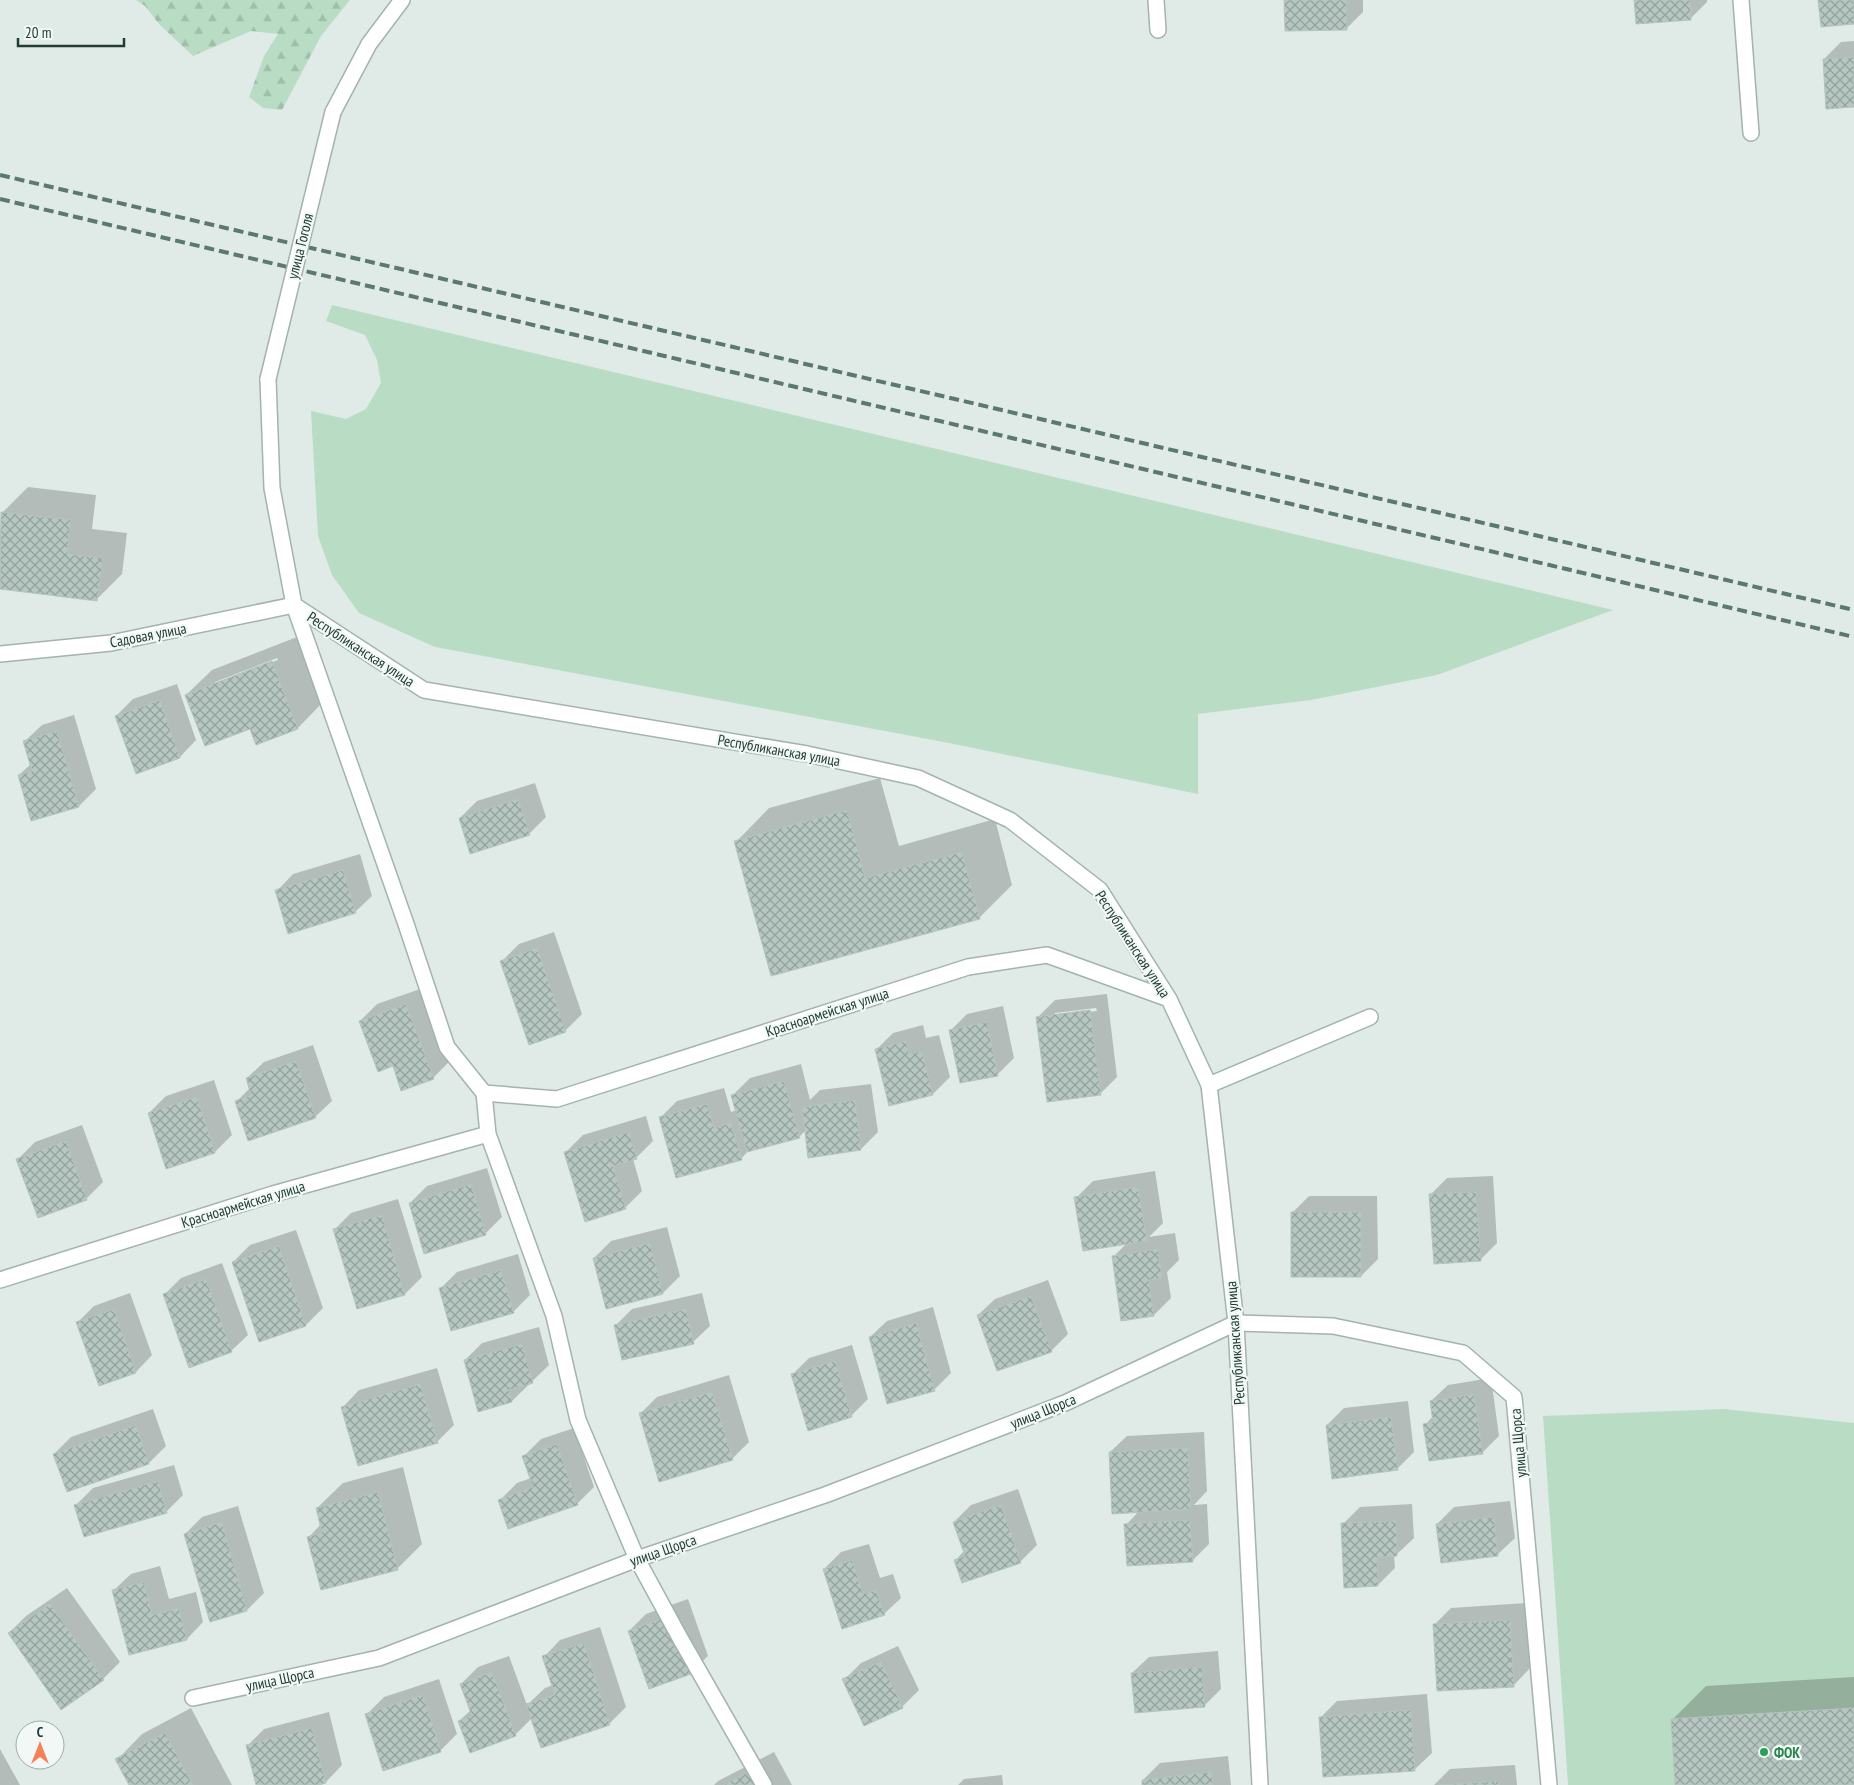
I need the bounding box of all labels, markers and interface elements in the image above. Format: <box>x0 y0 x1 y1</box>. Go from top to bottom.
scale bar <box>18 15 124 47</box>
text: 20 m <box>25 23 51 42</box>
street label: улица Гоголя <box>283 211 317 281</box>
street label: Республиканская улица <box>304 607 418 691</box>
street label: Садовая улица <box>108 618 188 652</box>
street label: Республиканская улица <box>716 730 842 770</box>
street label: Республиканская улица <box>1091 887 1175 1001</box>
street label: Красноармейская улица <box>763 983 891 1041</box>
street label: Красноармейская улица <box>179 1176 307 1232</box>
street label: Республиканская улица <box>1221 1280 1249 1406</box>
street label: улица Щорса <box>1007 1389 1079 1433</box>
street label: улица Щорса <box>1506 1408 1530 1478</box>
street label: улица Щорса <box>627 1530 699 1570</box>
street label: улица Щорса <box>244 1663 316 1695</box>
north arrow <box>15 1720 65 1770</box>
text: С <box>37 1723 44 1741</box>
place label: ФОК <box>1774 1743 1800 1762</box>
marker: ФОК <box>1758 1746 1770 1758</box>

